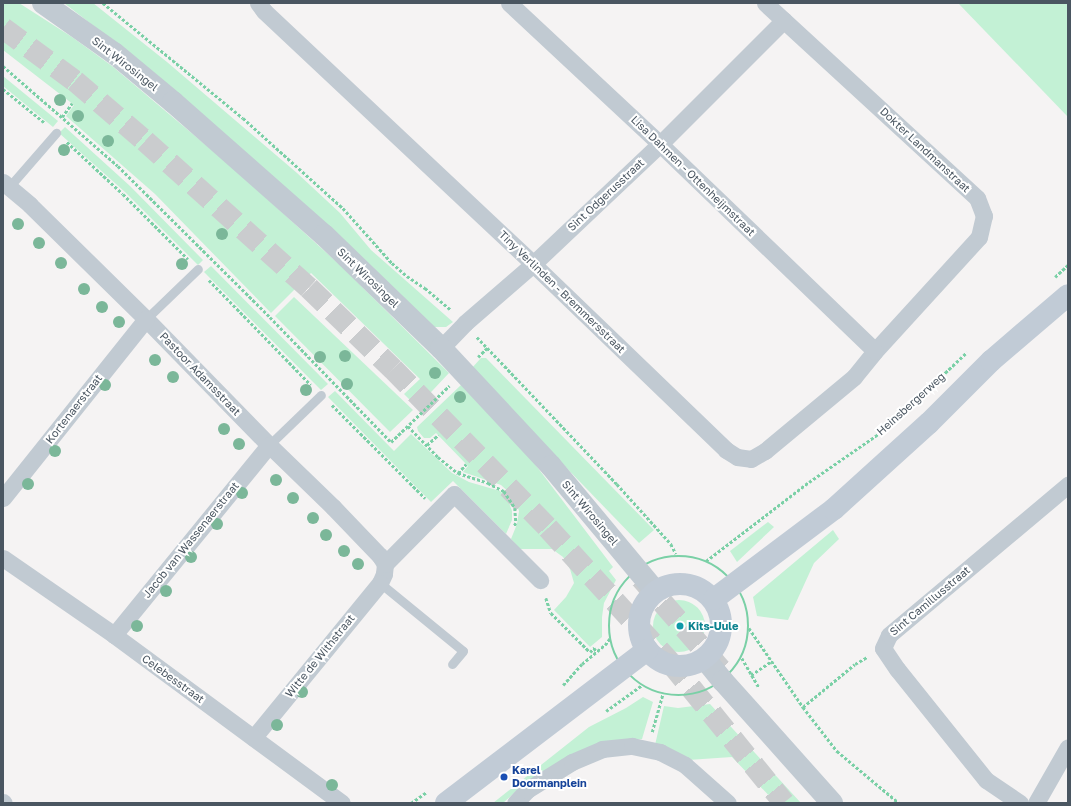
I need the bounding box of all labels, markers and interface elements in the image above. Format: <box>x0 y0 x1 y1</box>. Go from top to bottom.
street label: Sint Wirosingel <box>89 34 161 94</box>
street label: Dokter Landmanstraat <box>877 105 973 195</box>
street label: Lisa Dahmen - Ottenheijmstraat <box>628 113 758 239</box>
street label: Sint Odgerusstraat <box>565 156 647 234</box>
street label: Tiny Verlinden - Bremmersstraat <box>496 228 628 356</box>
street label: Sint Wirosingel <box>335 245 401 311</box>
street label: Pastoor Adamsstraat <box>157 330 243 418</box>
street label: Heinsbergerweg <box>874 370 948 438</box>
street label: Kortenaerstraat <box>43 372 105 446</box>
street label: Sint Wirosingel <box>559 478 621 548</box>
street label: Jacob van Wassenaerstraat <box>140 479 242 601</box>
street label: Sint Camillusstraat <box>887 564 973 638</box>
street label: Witte de Withstraat <box>282 612 358 700</box>
place label: Kits-Uule <box>688 619 738 633</box>
marker: Kits-Uule <box>675 621 685 631</box>
street label: Celebesstraat <box>139 652 207 706</box>
place label: Karel Doormanplein <box>512 764 587 790</box>
marker: Karel Doormanplein <box>499 772 509 782</box>

